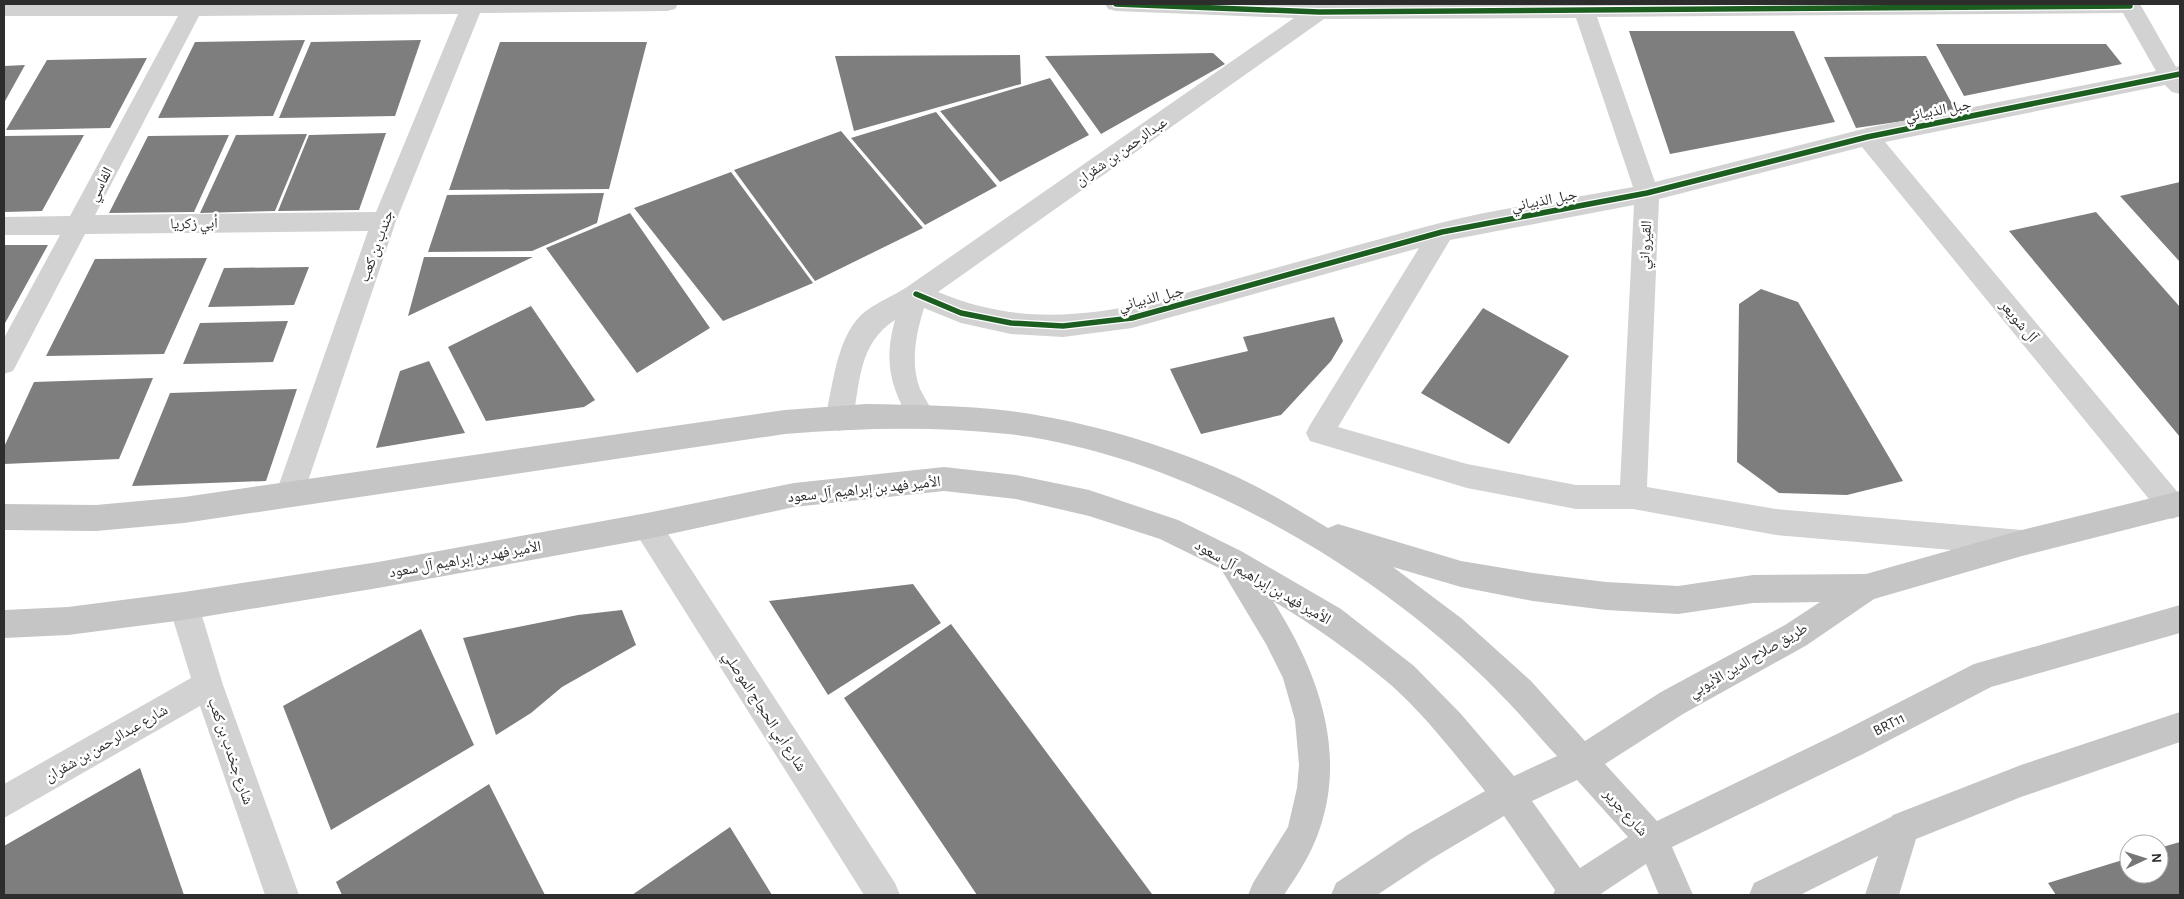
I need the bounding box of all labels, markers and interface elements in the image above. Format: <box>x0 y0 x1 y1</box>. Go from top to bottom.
street label: جبل الذبياني <box>1904 97 1974 128</box>
street label: عبدالرحمن بن شقران <box>1073 114 1171 190</box>
street label: الفاسي <box>85 165 119 206</box>
street label: جبل الذبياني <box>1510 187 1580 218</box>
street label: جندب بن كعب <box>357 208 398 285</box>
street label: أبي زكريا <box>170 214 218 235</box>
street label: القيرواني <box>1637 220 1658 270</box>
street label: جبل الذبياني <box>1117 283 1187 318</box>
street label: آل شويعر <box>1995 296 2042 347</box>
street label: الأمير فهد بن إبراهيم آل سعود <box>787 473 942 507</box>
street label: الأمير فهد بن إبراهيم آل سعود <box>1191 537 1334 629</box>
street label: الأمير فهد بن إبراهيم آل سعود <box>388 538 543 582</box>
street label: طريق صلاح الدين الأيوبي <box>1686 620 1812 704</box>
street label: شارع أبي الحجاج الموصلي <box>717 648 810 776</box>
street label: شارع جخدب بن كعب <box>203 696 256 807</box>
street label: شارع عبدالرحمن بن شقران <box>42 702 171 786</box>
street label: BRT11 <box>1871 710 1908 739</box>
street label: شارع جرير <box>1599 785 1651 840</box>
north arrow <box>2119 834 2169 884</box>
text: N <box>2149 853 2163 864</box>

